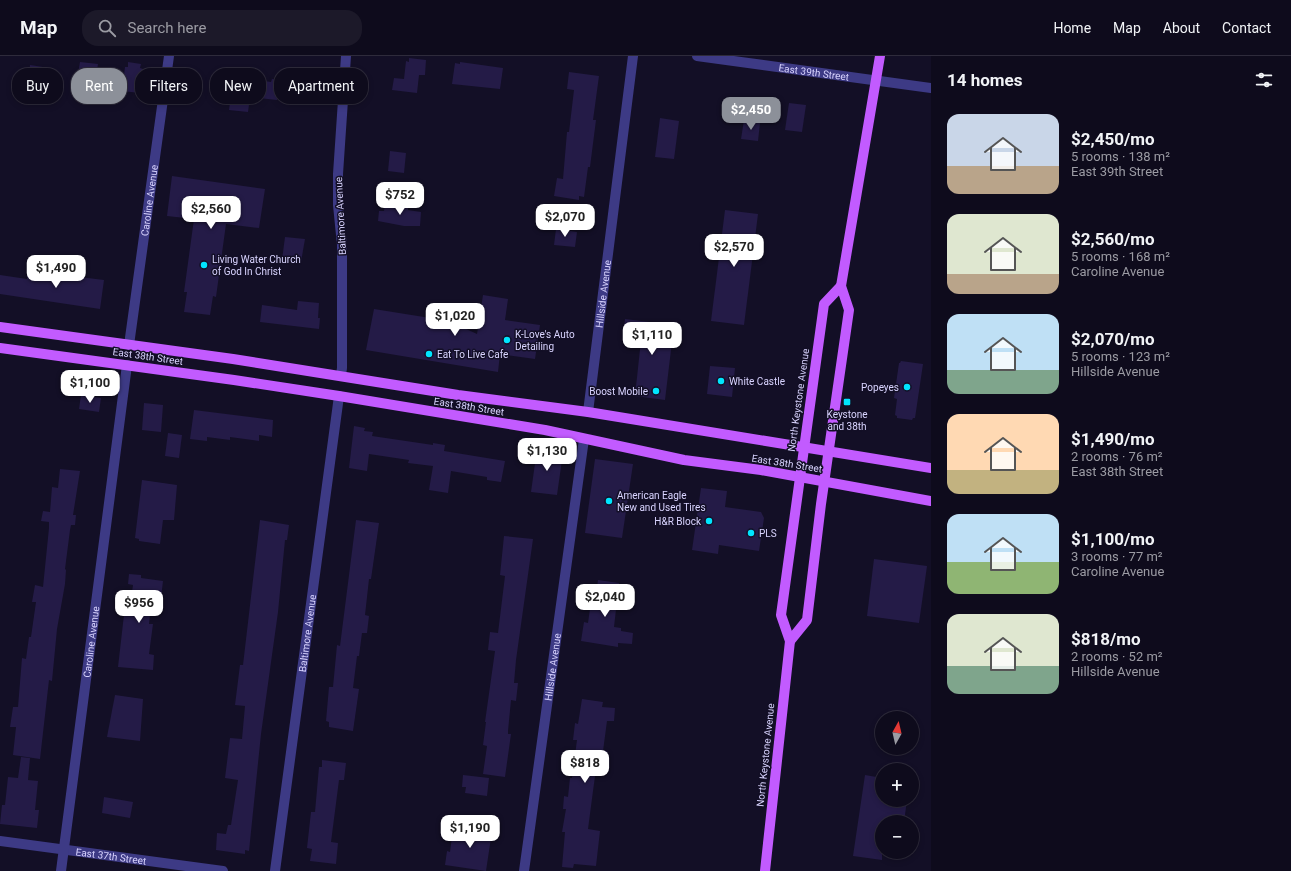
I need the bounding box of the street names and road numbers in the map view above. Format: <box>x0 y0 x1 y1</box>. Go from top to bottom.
street label: East 39th Street <box>778 62 850 83</box>
street label: Caroline Avenue <box>139 164 160 237</box>
street label: Baltimore Avenue <box>333 177 348 255</box>
street label: Hillside Avenue <box>594 259 613 329</box>
street label: East 38th Street <box>112 346 184 367</box>
street label: North Keystone Avenue <box>786 348 811 452</box>
street label: East 38th Street <box>433 396 505 417</box>
street label: East 38th Street <box>751 453 823 474</box>
street label: Baltimore Avenue <box>297 594 318 673</box>
street label: Caroline Avenue <box>81 606 101 678</box>
street label: Hillside Avenue <box>543 632 563 702</box>
street label: North Keystone Avenue <box>755 703 776 807</box>
street label: East 37th Street <box>75 846 147 867</box>

